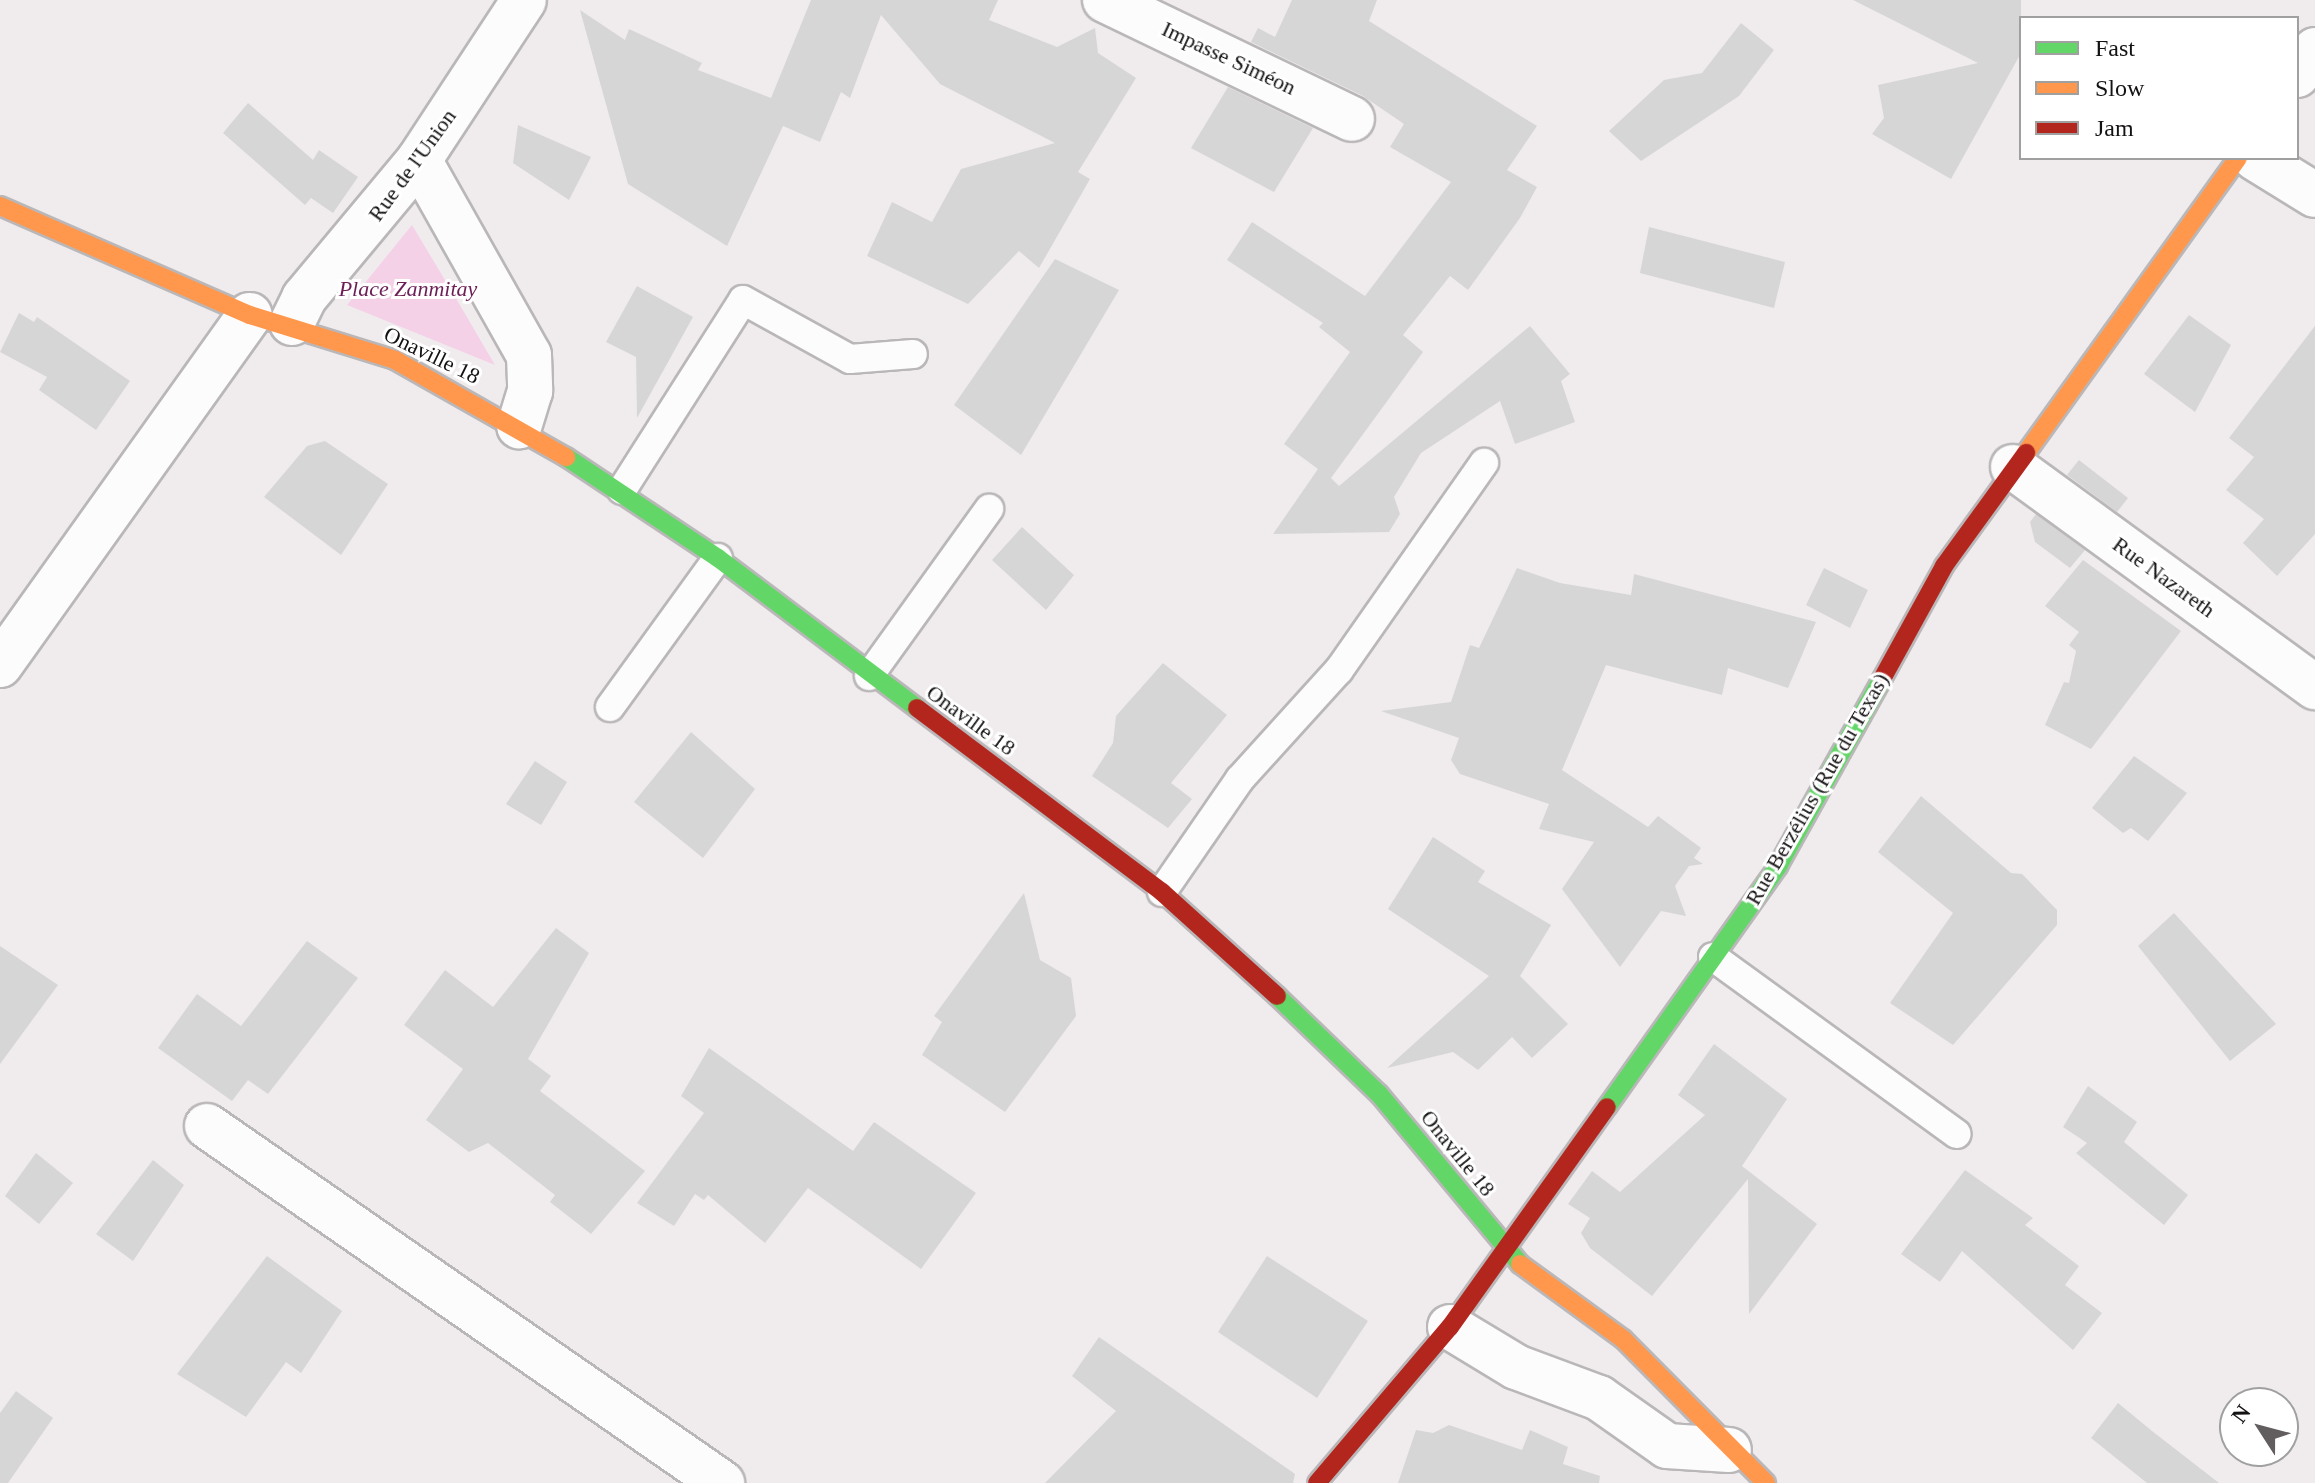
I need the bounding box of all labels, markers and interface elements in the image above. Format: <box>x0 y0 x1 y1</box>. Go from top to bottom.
street label: Impasse Siméon <box>1158 15 1300 101</box>
legend <box>2019 16 2299 160</box>
text: Fast <box>2095 35 2135 61</box>
text: Slow <box>2095 75 2144 101</box>
street label: Rue de l'Union <box>362 104 462 226</box>
text: Jam <box>2095 115 2134 141</box>
park label: Place Zanmitay <box>339 276 477 302</box>
street label: Onaville 18 <box>380 321 484 389</box>
street label: Rue Nazareth <box>2108 531 2220 623</box>
street label: Rue Berzélius (Rue du Texas) <box>1740 668 1894 910</box>
street label: Onaville 18 <box>921 679 1021 761</box>
street label: Onaville 18 <box>1415 1105 1501 1201</box>
north arrow <box>2219 1387 2299 1467</box>
text: N <box>2226 1400 2256 1428</box>

